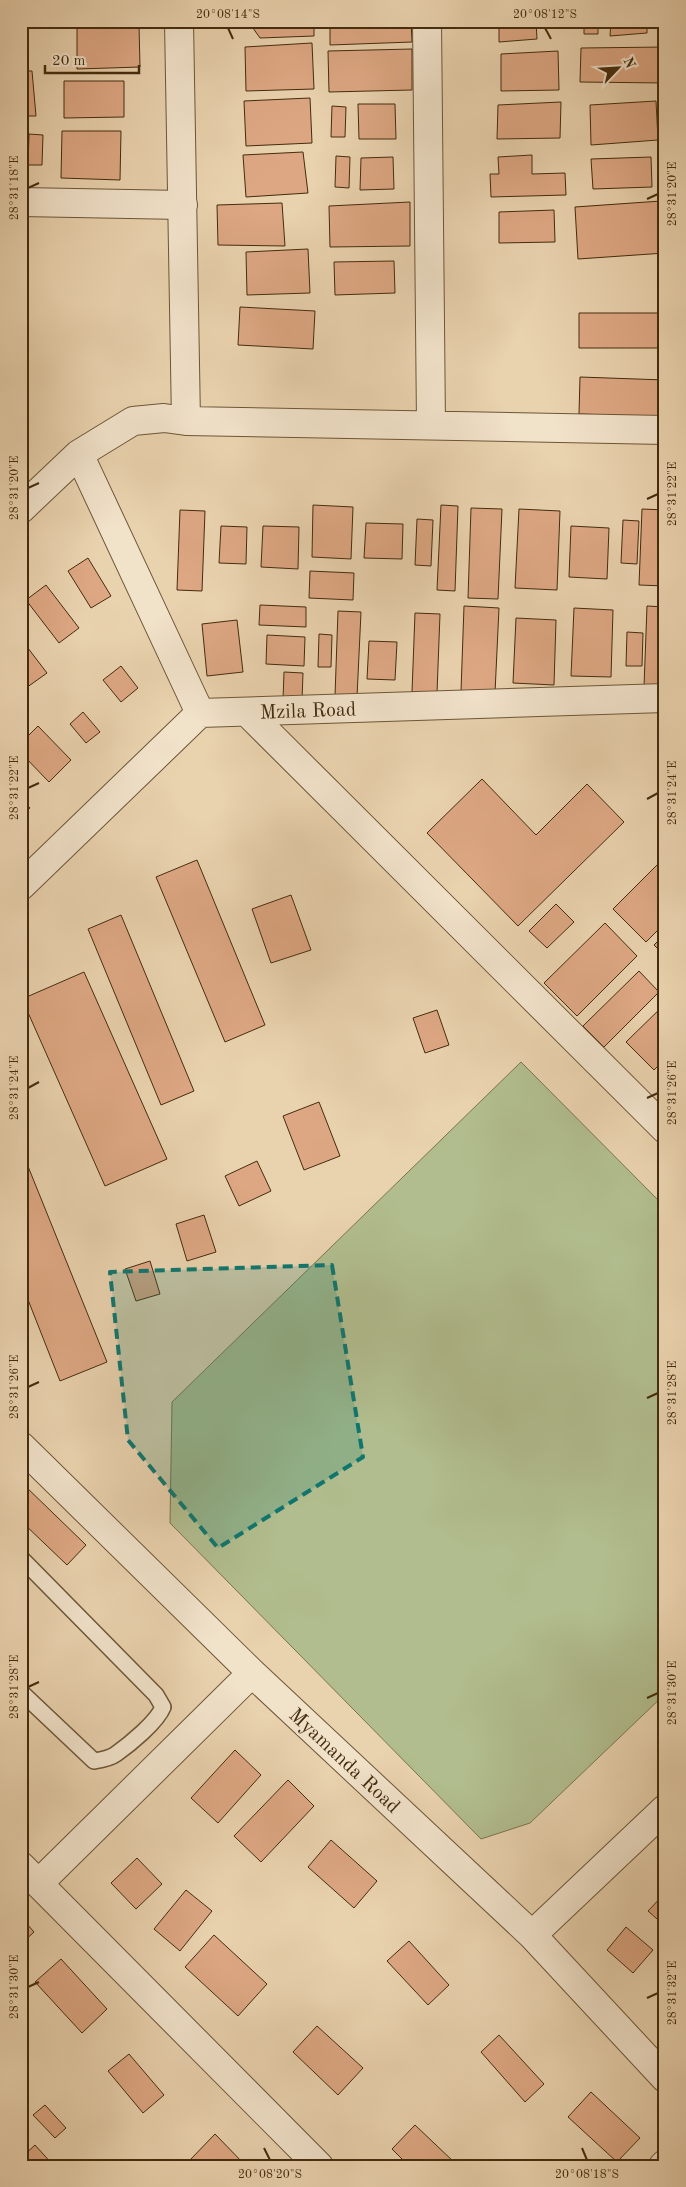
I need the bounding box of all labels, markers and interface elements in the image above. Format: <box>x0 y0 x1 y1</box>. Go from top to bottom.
text: 20°08'14"S <box>196 9 260 21</box>
text: 20°08'12"S <box>513 9 577 21</box>
scale bar <box>45 42 139 74</box>
north arrow <box>594 42 644 92</box>
text: 20 m <box>52 54 86 69</box>
text: N <box>620 55 638 71</box>
text: 28°31'18"E <box>9 156 21 220</box>
text: 28°31'20"E <box>667 162 679 226</box>
text: 28°31'20"E <box>9 456 21 520</box>
text: 28°31'22"E <box>667 462 679 526</box>
street label: Mzila Road <box>260 700 357 724</box>
text: 28°31'22"E <box>9 756 21 820</box>
text: 28°31'24"E <box>667 761 679 825</box>
text: 28°31'24"E <box>9 1056 21 1120</box>
text: 28°31'26"E <box>667 1061 679 1125</box>
text: 28°31'26"E <box>9 1355 21 1419</box>
text: 28°31'28"E <box>667 1361 679 1425</box>
text: 28°31'28"E <box>9 1655 21 1719</box>
text: 28°31'30"E <box>667 1661 679 1725</box>
street label: Myamanda Road <box>284 1705 403 1818</box>
text: 28°31'30"E <box>9 1955 21 2019</box>
text: 28°31'32"E <box>667 1961 679 2025</box>
text: 20°08'20"S <box>238 2169 302 2181</box>
text: 20°08'18"S <box>555 2169 619 2181</box>

